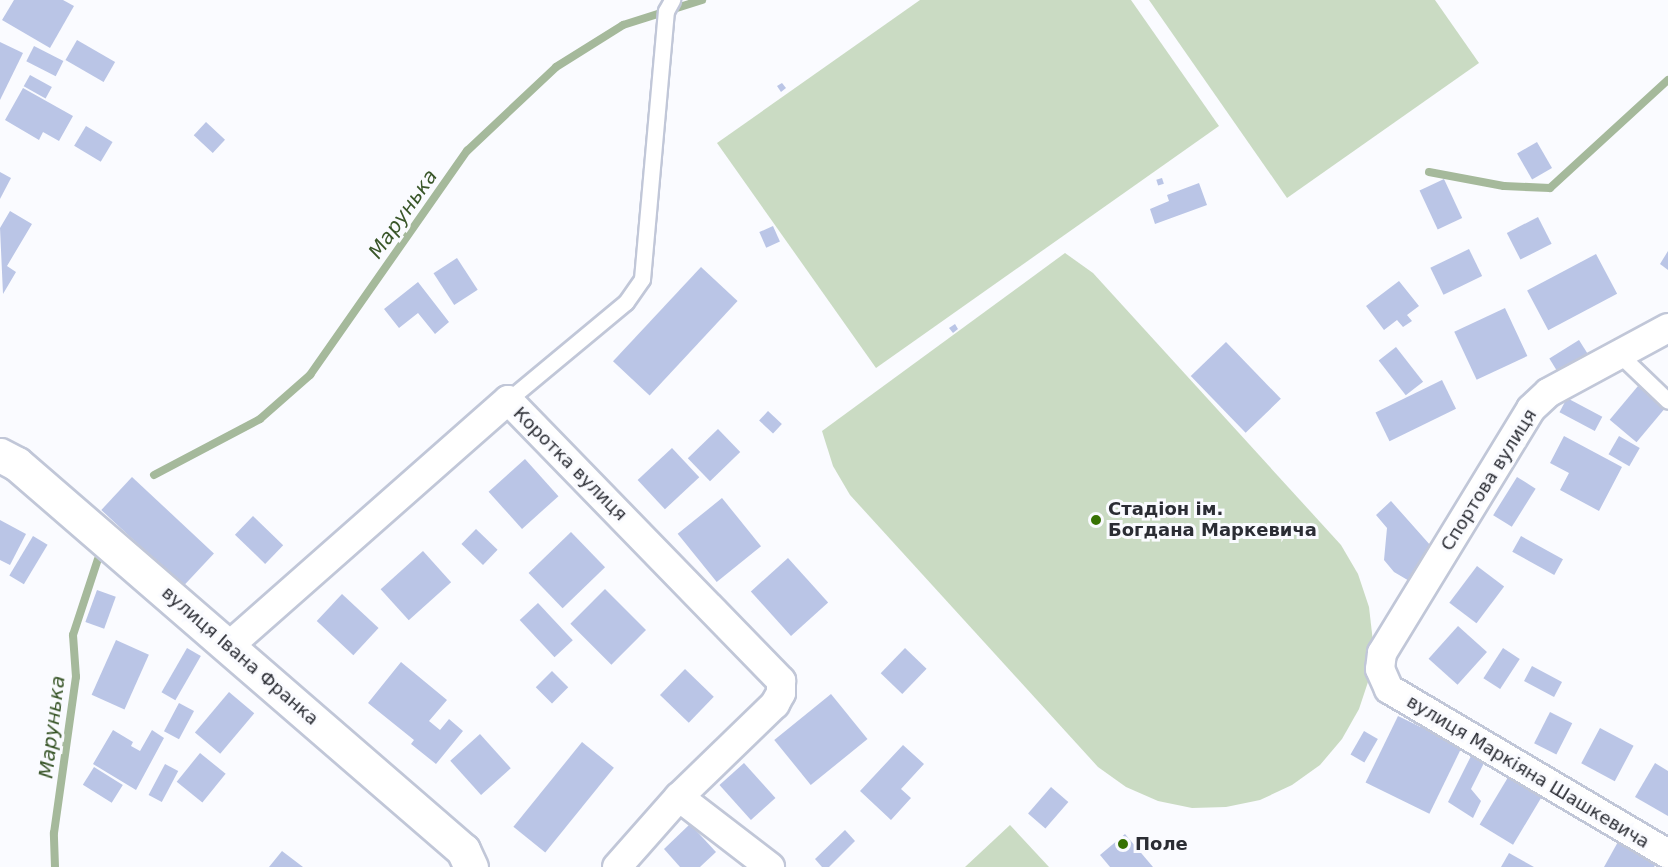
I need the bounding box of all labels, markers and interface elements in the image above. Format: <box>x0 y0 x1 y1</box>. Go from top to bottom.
water label: Марунька <box>364 165 442 263</box>
street label: Коротка вулиця <box>509 403 631 525</box>
street label: Спортова вулиця <box>1437 405 1541 555</box>
place label: Стадіон ім. Богдана Маркевича <box>1108 499 1317 542</box>
marker: Стадіон ім. Богдана Маркевича <box>1089 513 1103 527</box>
street label: вулиця Івана Франка <box>157 582 323 730</box>
water label: Марунька <box>34 674 70 780</box>
street label: вулиця Маркіяна Шашкевича <box>1403 691 1653 853</box>
place label: Поле <box>1135 833 1188 855</box>
marker: Поле <box>1116 837 1130 851</box>

